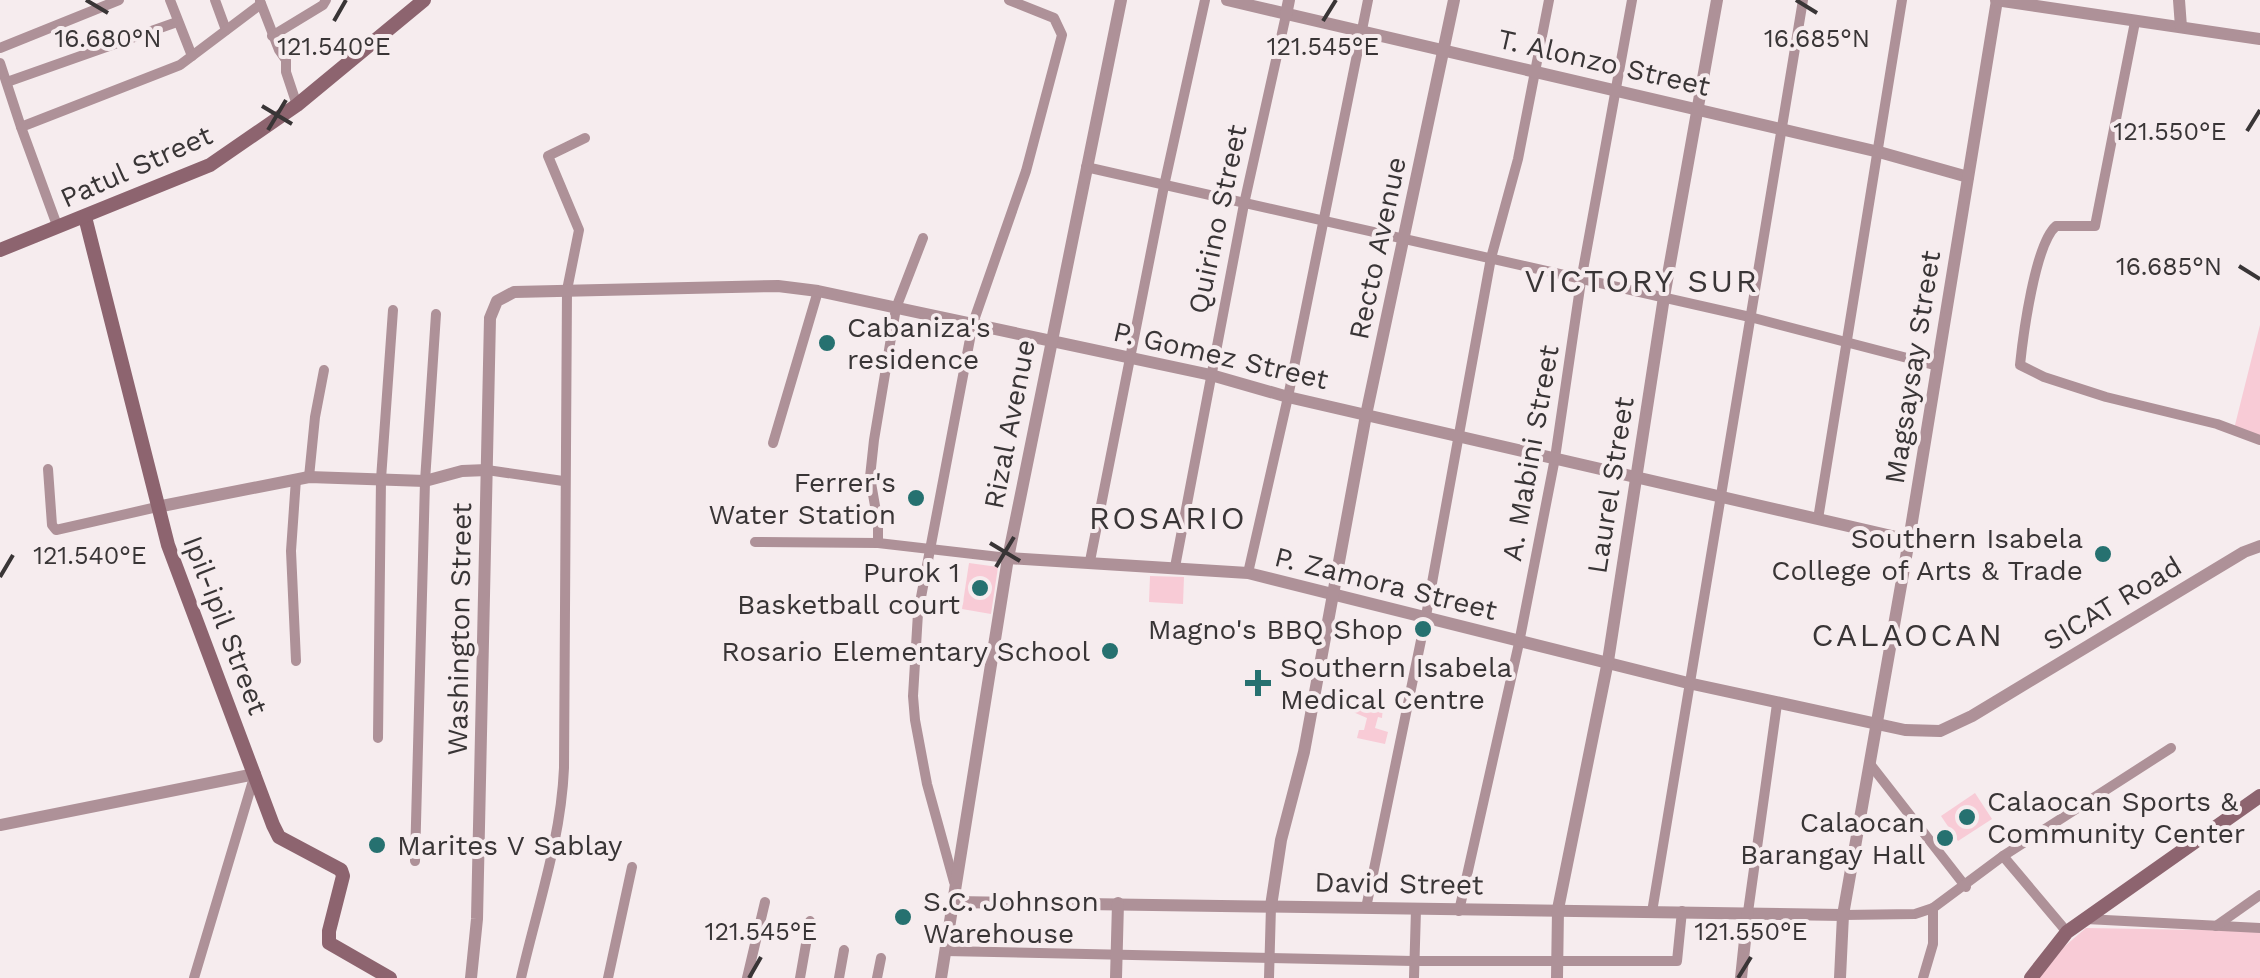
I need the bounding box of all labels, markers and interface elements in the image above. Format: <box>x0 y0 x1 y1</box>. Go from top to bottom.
street label: T. Alonzo Street <box>1495 22 1713 103</box>
text: 16.680°N <box>54 24 162 53</box>
text: 16.685°N <box>1764 24 1870 53</box>
text: 121.540°E <box>277 32 391 61</box>
text: 121.545°E <box>1267 32 1379 61</box>
text: 121.550°E <box>2114 117 2226 146</box>
street label: Patul Street <box>55 118 218 215</box>
street label: Quirino Street <box>1181 121 1254 317</box>
street label: Recto Avenue <box>1342 154 1413 342</box>
street label: Magsaysay Street <box>1878 248 1947 486</box>
text: 16.685°N <box>2116 252 2222 281</box>
district label: VICTORY SUR <box>1524 262 1760 300</box>
place label: Cabaniza's residence <box>847 311 991 376</box>
street label: P. Gomez Street <box>1110 315 1332 396</box>
marker: Cabaniza's residence <box>816 332 838 354</box>
street label: Rizal Avenue <box>977 337 1042 512</box>
street label: A. Mabini Street <box>1495 342 1566 564</box>
street label: Laurel Street <box>1580 394 1641 576</box>
place label: Ferrer's Water Station <box>708 466 896 531</box>
marker: Ferrer's Water Station <box>905 487 927 509</box>
district label: ROSARIO <box>1089 499 1247 537</box>
street label: Washington Street <box>441 502 478 756</box>
place label: Southern Isabela College of Arts & Trade <box>1771 522 2083 587</box>
street label: Ipil-ipil Street <box>176 531 275 719</box>
street label: P. Zamora Street <box>1271 540 1501 627</box>
text: 121.540°E <box>33 541 147 570</box>
marker: Southern Isabela College of Arts & Trade <box>2092 543 2114 565</box>
street label: SICAT Road <box>2037 549 2187 658</box>
place label: Purok 1 Basketball court <box>737 556 960 621</box>
marker: Purok 1 Basketball court <box>969 577 991 599</box>
place label: Magno's BBQ Shop <box>1148 613 1403 646</box>
district label: CALAOCAN <box>1811 616 2005 654</box>
marker: Magno's BBQ Shop <box>1412 618 1434 640</box>
place label: Rosario Elementary School <box>721 635 1090 668</box>
marker: Rosario Elementary School <box>1099 640 1121 662</box>
place label: Southern Isabela Medical Centre <box>1280 651 1512 716</box>
marker: Southern Isabela Medical Centre <box>1245 670 1271 696</box>
place label: Calaocan Sports & Community Center <box>1987 785 2245 850</box>
place label: Calaocan Barangay Hall <box>1740 806 1925 871</box>
marker: Calaocan Sports & Community Center <box>1956 806 1978 828</box>
marker: Calaocan Barangay Hall <box>1934 827 1956 849</box>
place label: Marites V Sablay <box>397 829 623 862</box>
marker: Marites V Sablay <box>366 834 388 856</box>
street label: David Street <box>1314 866 1484 901</box>
place label: S.C. Johnson Warehouse <box>923 885 1099 950</box>
marker: S.C. Johnson Warehouse <box>892 906 914 928</box>
text: 121.545°E <box>705 917 817 946</box>
text: 121.550°E <box>1695 917 1807 946</box>

